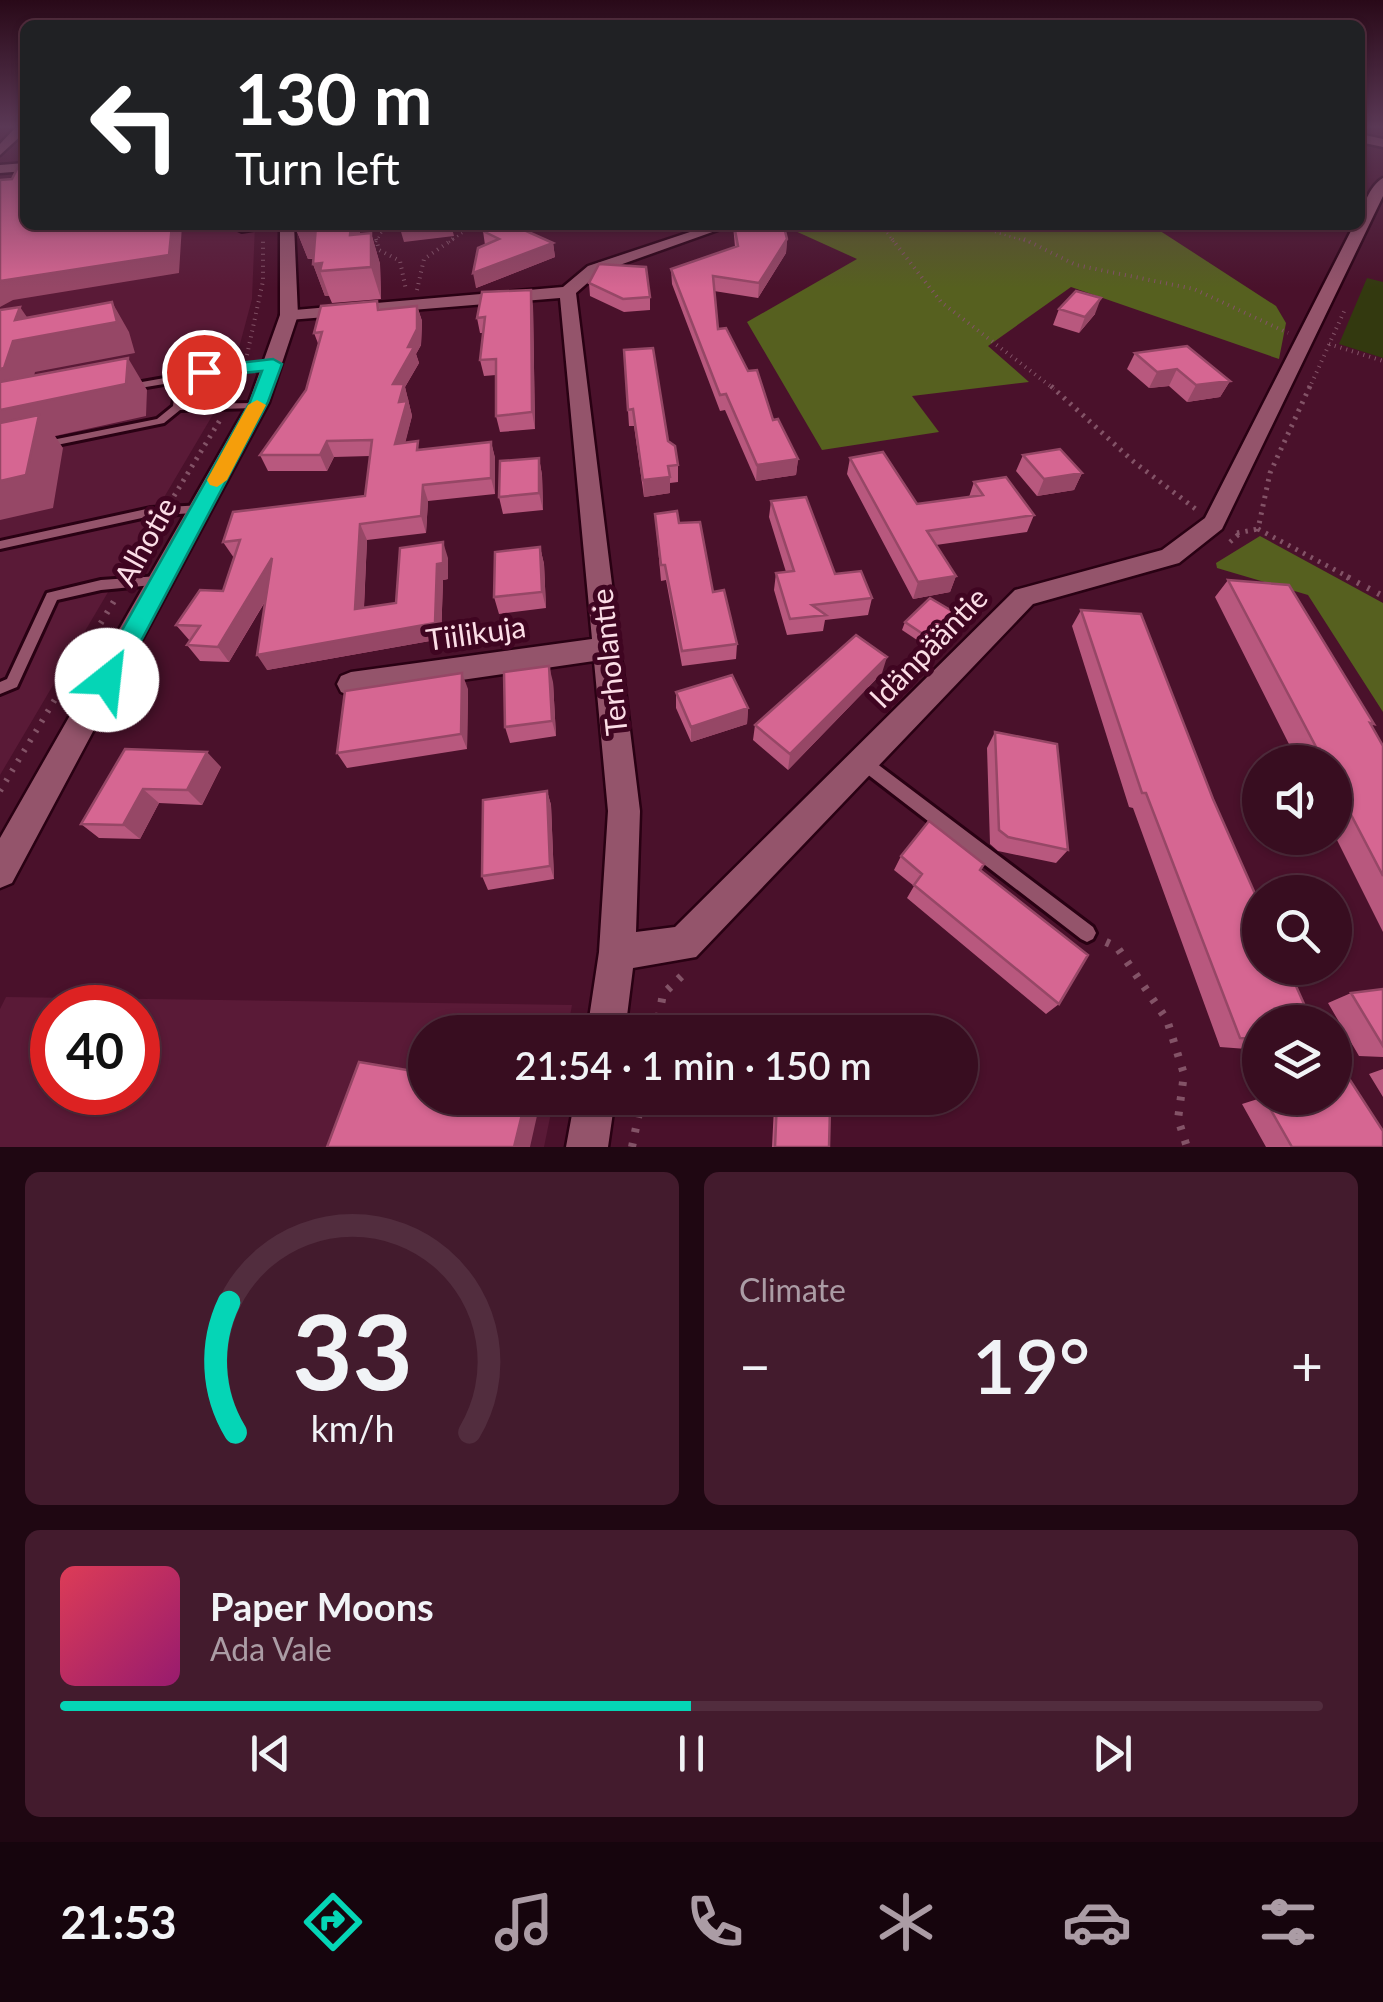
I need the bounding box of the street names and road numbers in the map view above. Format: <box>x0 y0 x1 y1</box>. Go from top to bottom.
street label: Alhotie <box>105 491 183 591</box>
street label: Idänpääntie <box>861 579 994 714</box>
street label: Terholantie <box>582 587 634 737</box>
street label: Tiilikuja <box>424 607 528 657</box>

